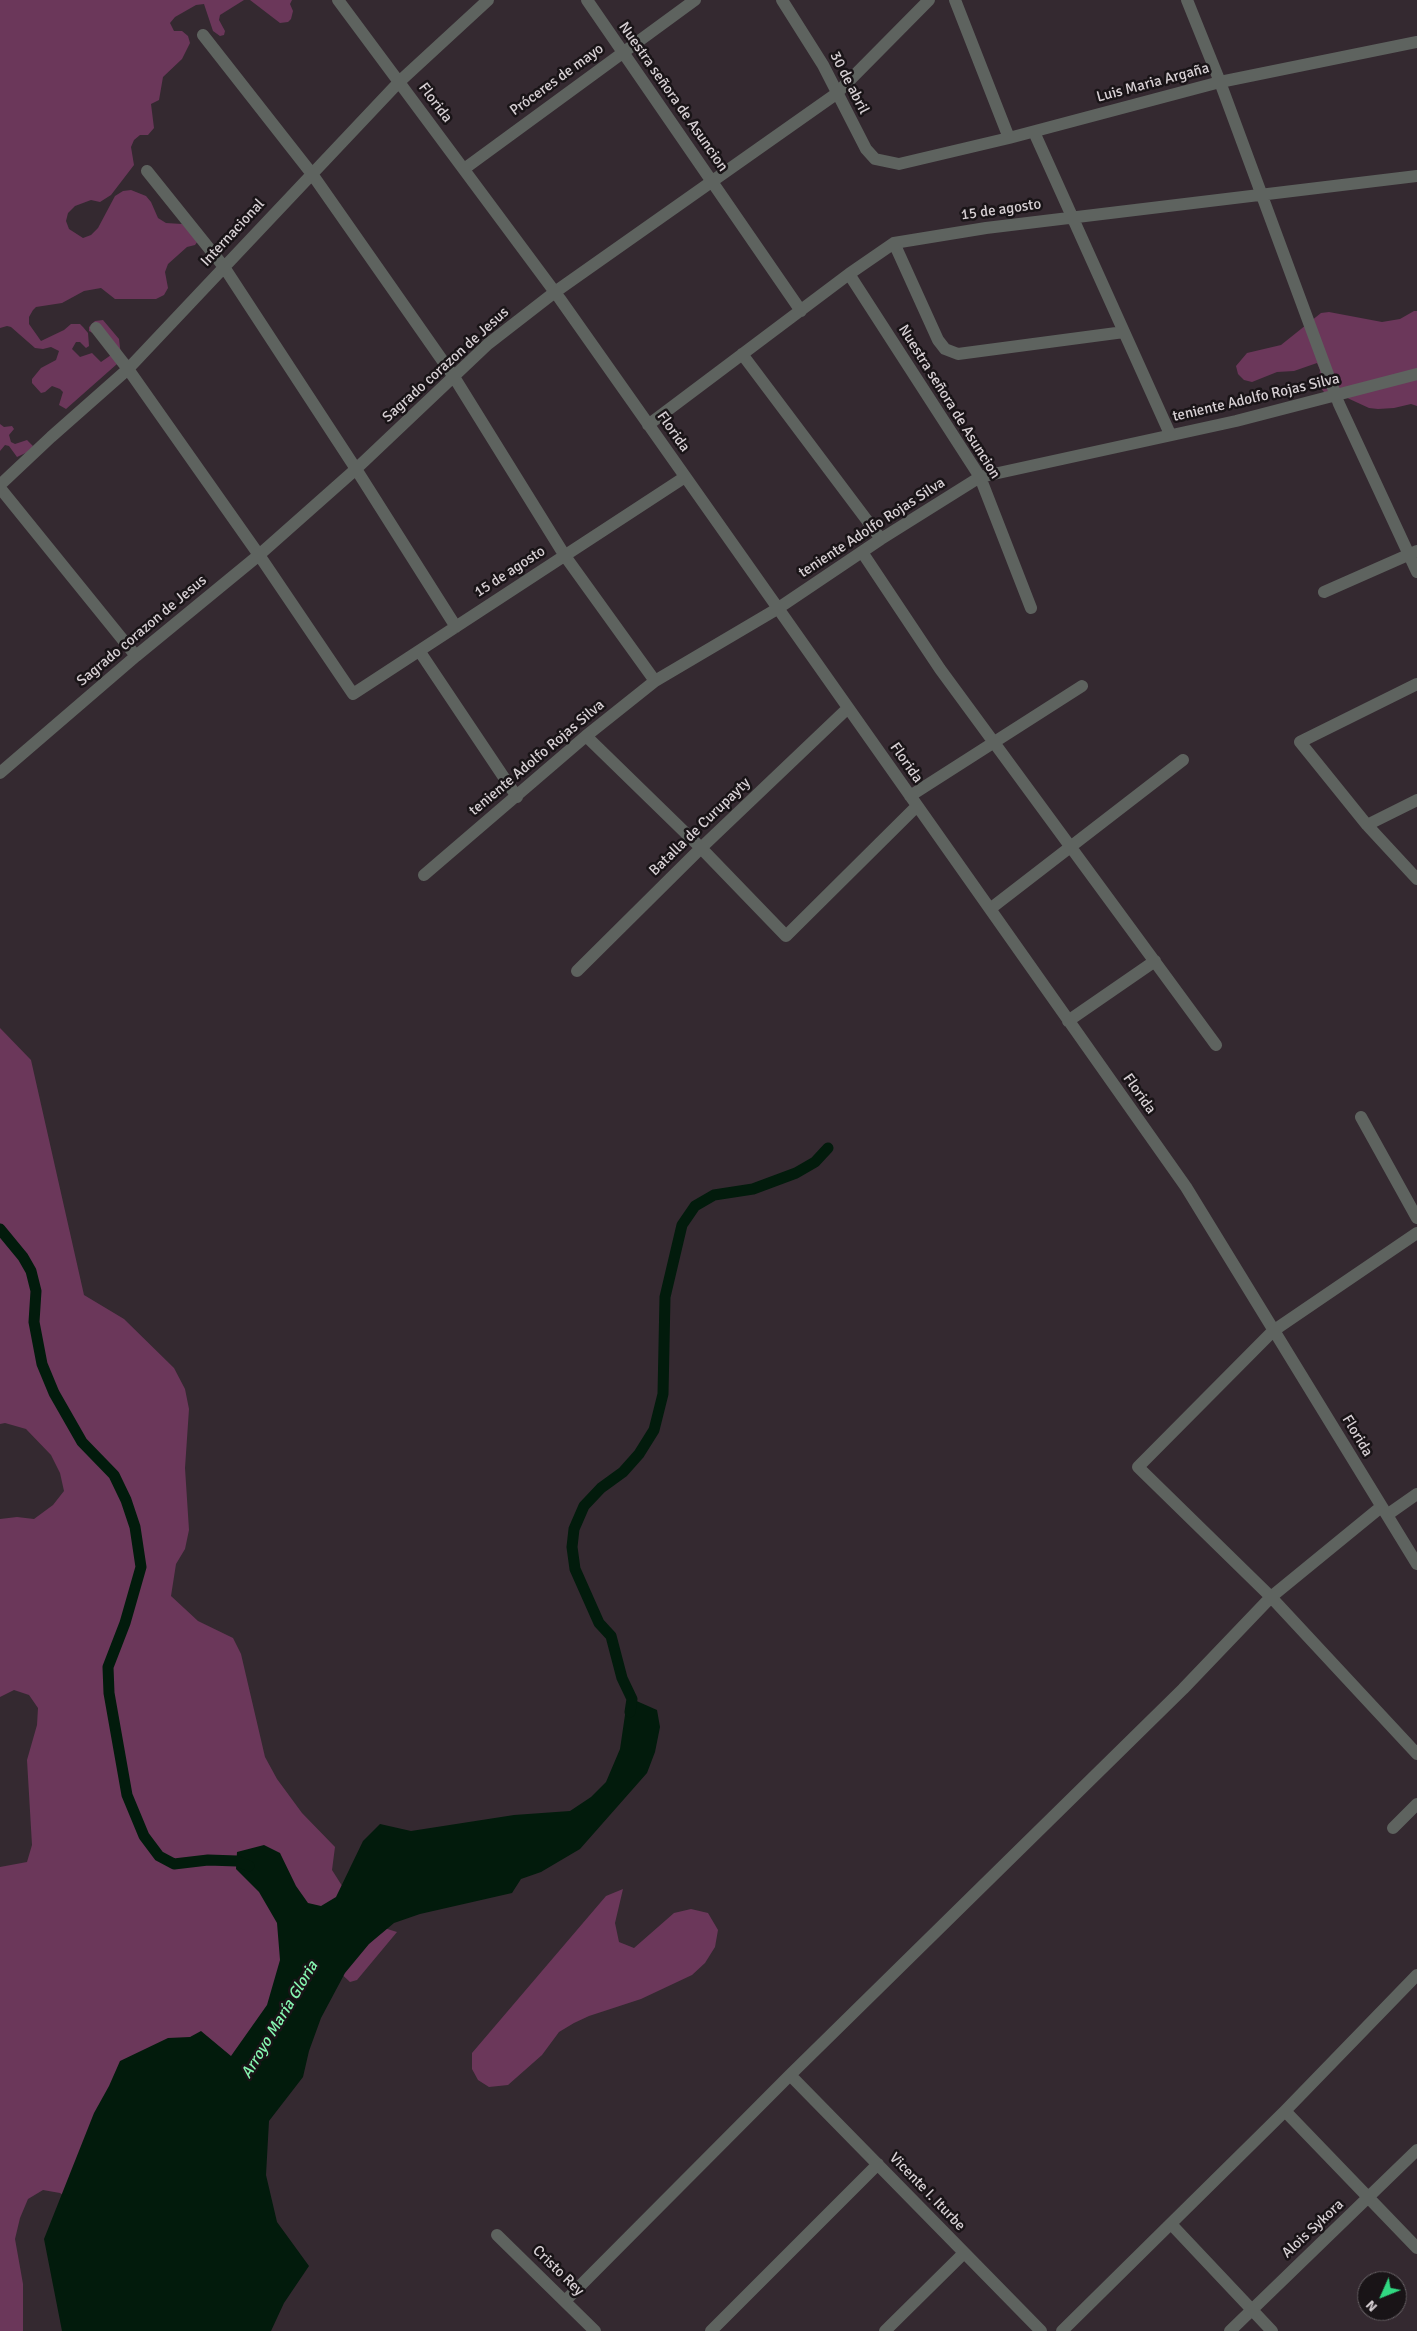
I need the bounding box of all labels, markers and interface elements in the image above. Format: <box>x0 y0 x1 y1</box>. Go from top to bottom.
street label: Nuestra señora de Asuncion <box>614 19 732 175</box>
street label: Próceres de mayo <box>507 40 607 120</box>
street label: 30 de abril <box>826 49 872 117</box>
street label: Luis Maria Argaña <box>1095 59 1211 107</box>
street label: Florida <box>414 80 456 126</box>
street label: 15 de agosto <box>960 195 1042 225</box>
street label: Internacional <box>197 196 269 270</box>
street label: Sagrado corazon de Jesus <box>379 304 513 426</box>
street label: Nuestra señora de Asuncion <box>894 322 1004 482</box>
street label: teniente Adolfo Rojas Silva <box>1171 370 1341 426</box>
street label: Florida <box>653 408 693 456</box>
street label: teniente Adolfo Rojas Silva <box>795 474 949 582</box>
street label: 15 de agosto <box>471 542 549 602</box>
street label: Sagrado corazon de Jesus <box>74 571 210 691</box>
street label: teniente Adolfo Rojas Silva <box>466 696 608 820</box>
street label: Florida <box>886 739 926 787</box>
street label: Batalla de Curupayty <box>646 774 754 880</box>
street label: Florida <box>1119 1070 1159 1118</box>
street label: Florida <box>1338 1412 1376 1460</box>
water label: Arroyo María Gloria <box>237 1958 323 2082</box>
street label: Vicente I. Iturbe <box>885 2149 969 2235</box>
street label: Alois Sykora <box>1278 2196 1348 2262</box>
street label: Cristo Rey <box>528 2242 588 2300</box>
north arrow <box>1357 2271 1407 2321</box>
text: N <box>1362 2297 1381 2315</box>

